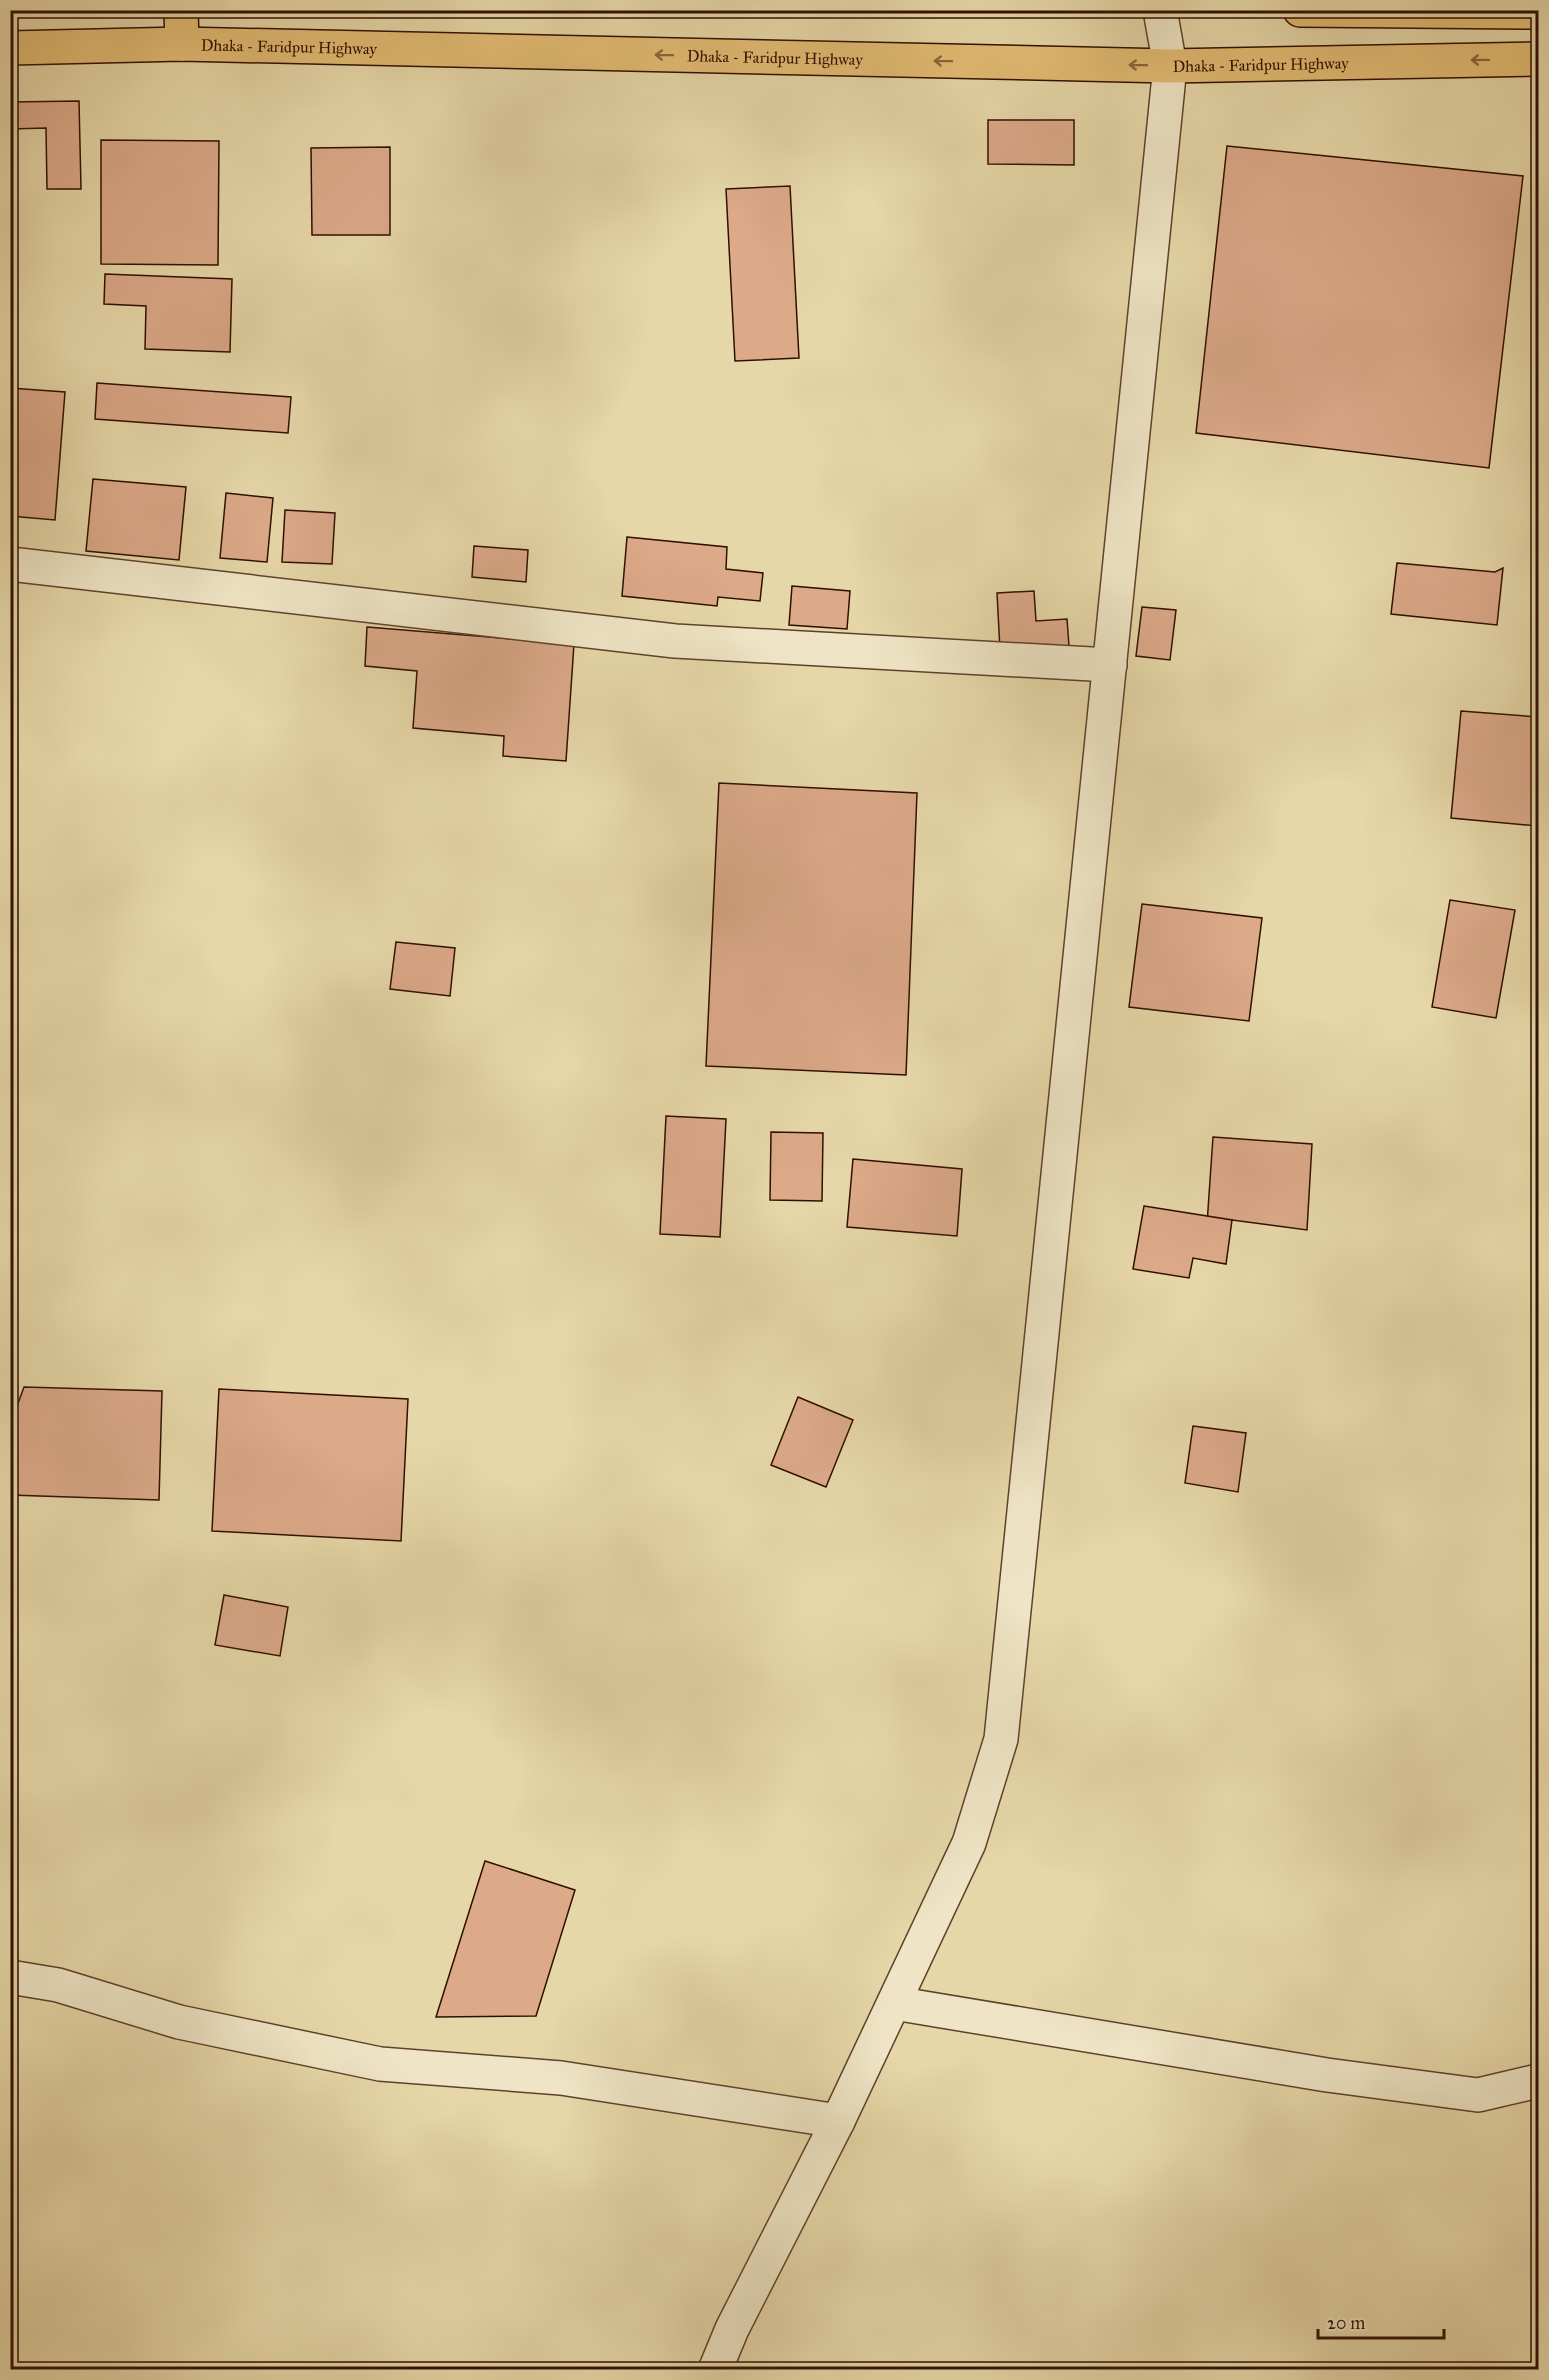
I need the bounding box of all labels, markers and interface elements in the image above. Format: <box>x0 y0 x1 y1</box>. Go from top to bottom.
street label: Dhaka - Faridpur Highway <box>201 35 378 59</box>
street label: Dhaka - Faridpur Highway <box>687 46 864 69</box>
one-way arrow <box>655 49 675 60</box>
street label: Dhaka - Faridpur Highway <box>1172 54 1349 76</box>
one-way arrow <box>1471 54 1491 66</box>
one-way arrow <box>934 55 954 66</box>
one-way arrow <box>1129 59 1149 71</box>
scale bar <box>1318 2302 1444 2340</box>
text: 20 m <box>1327 2312 1365 2334</box>

